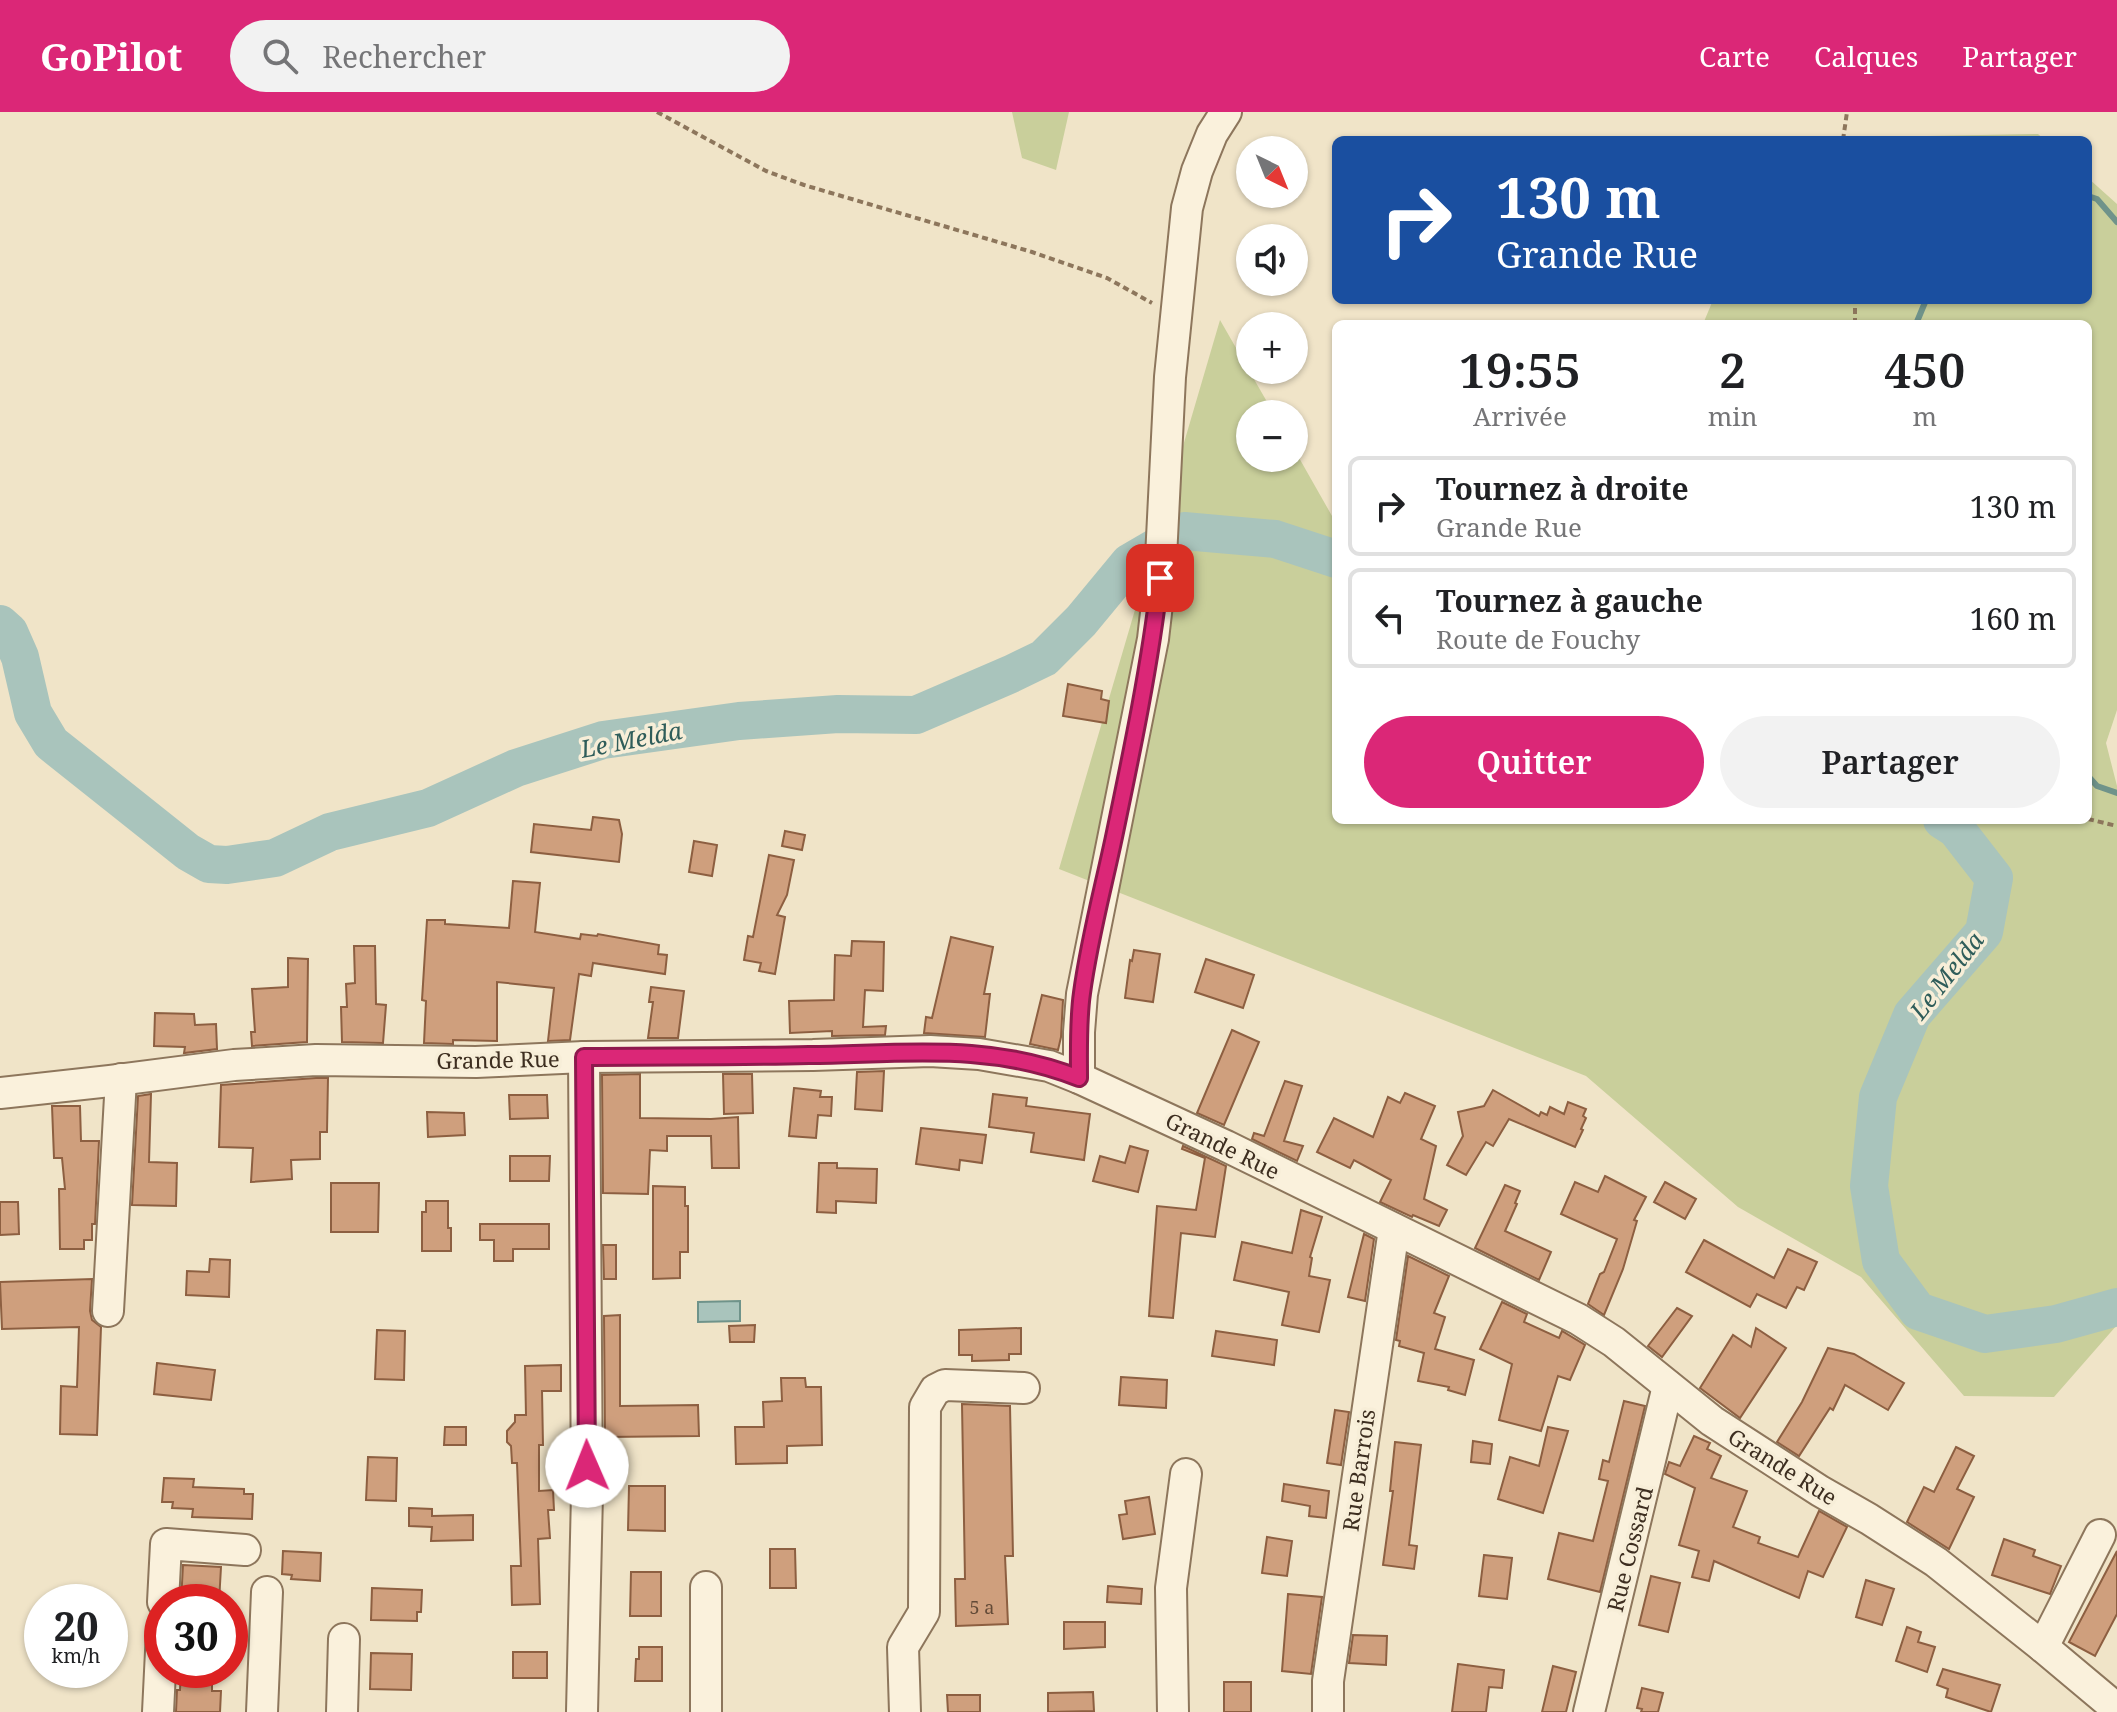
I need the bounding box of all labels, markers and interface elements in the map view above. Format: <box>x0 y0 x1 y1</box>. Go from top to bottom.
search box <box>230 20 790 92</box>
text: GoPilot <box>40 30 182 82</box>
icon: search <box>258 34 302 78</box>
text: Rechercher <box>322 36 486 77</box>
text: Carte <box>1699 37 1770 75</box>
text: Calques <box>1814 37 1918 75</box>
text: Partager <box>1962 37 2077 75</box>
north arrow <box>1236 136 1308 208</box>
map controls <box>1236 136 1308 472</box>
text: 130 m <box>1496 158 1661 234</box>
icon: right <box>1364 168 1468 272</box>
button: sound <box>1236 224 1308 296</box>
text: Grande Rue <box>1496 230 1698 279</box>
button: + <box>1236 312 1308 384</box>
text: 19:55 <box>1459 337 1581 402</box>
text: 2 <box>1719 337 1746 402</box>
text: 450 <box>1884 337 1965 402</box>
text: Arrivée <box>1473 398 1567 434</box>
text: min <box>1708 398 1757 434</box>
text: m <box>1912 398 1937 434</box>
button: − <box>1236 400 1308 472</box>
text: Tournez à droite <box>1436 468 1689 509</box>
icon: right <box>1368 484 1412 528</box>
text: 130 m <box>1970 486 2056 527</box>
text: Grande Rue <box>1436 509 1582 545</box>
pin <box>1126 544 1194 612</box>
icon: arrive <box>1138 556 1182 600</box>
text: Tournez à gauche <box>1436 580 1703 621</box>
icon: left <box>1368 596 1412 640</box>
text: 160 m <box>1970 598 2056 639</box>
text: Route de Fouchy <box>1436 621 1640 657</box>
water label: Le Melda <box>577 713 685 765</box>
button: Quitter <box>1364 716 1704 808</box>
button: Partager <box>1720 716 2060 808</box>
water label: Le Melda <box>1901 924 1991 1026</box>
street label: Grande Rue <box>436 1043 560 1075</box>
street label: Grande Rue <box>1161 1104 1285 1186</box>
street label: Rue Barrois <box>1335 1407 1381 1533</box>
street label: Grande Rue <box>1723 1421 1843 1511</box>
position arrow <box>545 1424 629 1508</box>
street label: Rue Cossard <box>1599 1483 1659 1615</box>
speed limit sign: 30 <box>144 1584 248 1688</box>
house number: 5 a <box>970 1595 994 1619</box>
text: 20 <box>53 1598 99 1653</box>
text: km/h <box>51 1642 101 1669</box>

